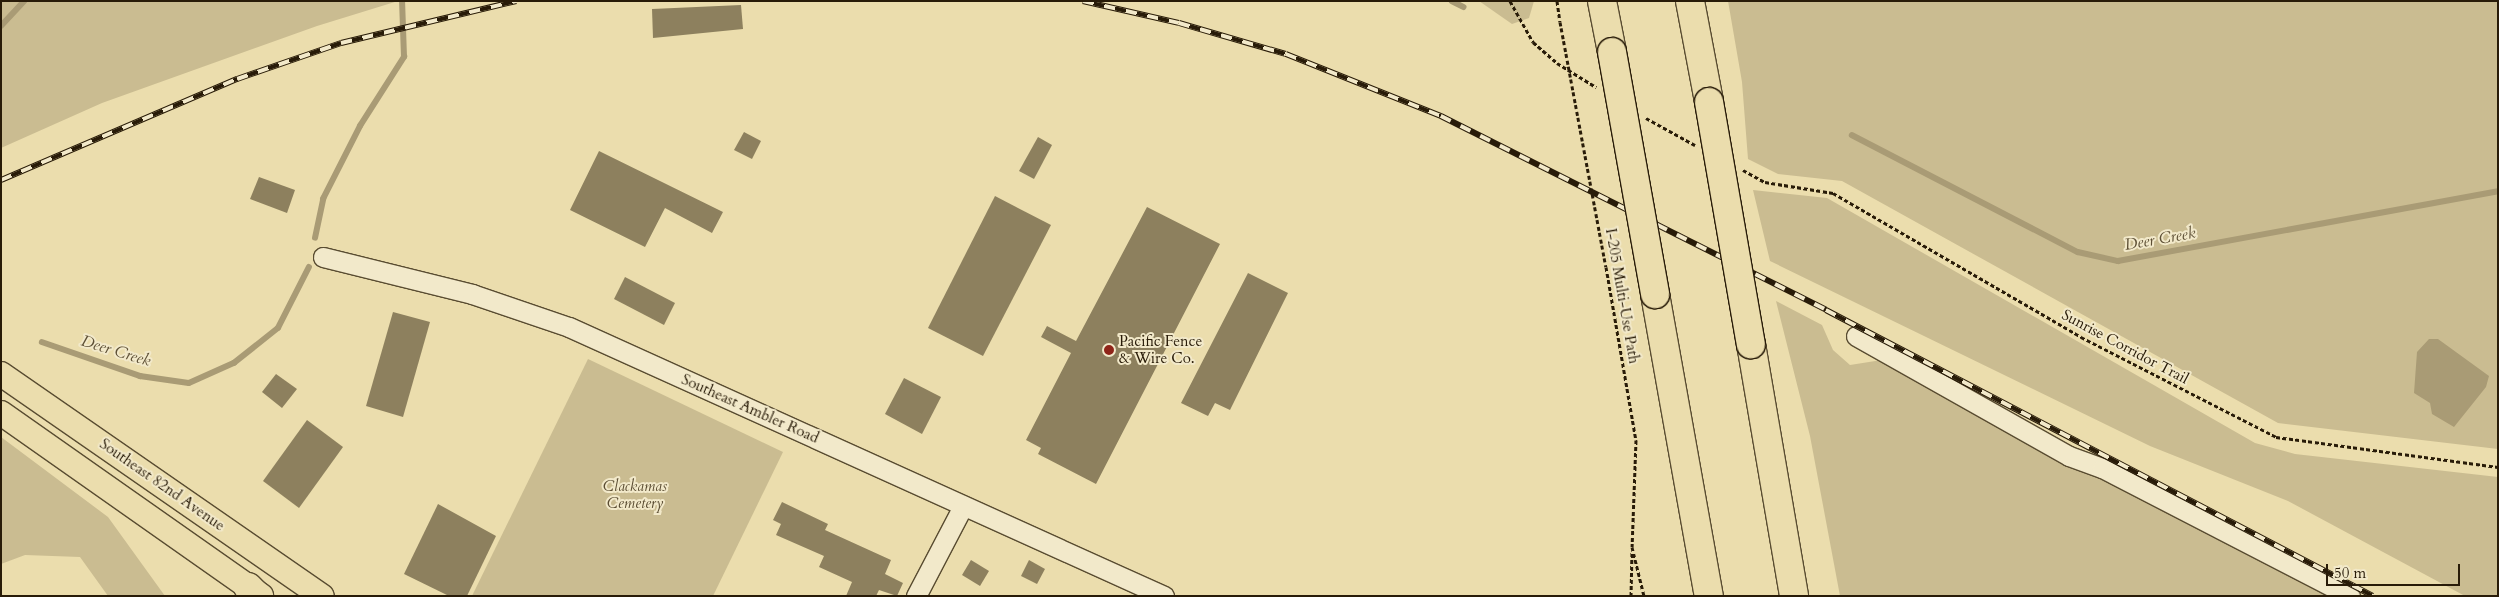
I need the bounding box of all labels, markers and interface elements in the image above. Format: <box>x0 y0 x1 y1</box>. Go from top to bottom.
water label: Deer Creek <box>2123 223 2197 255</box>
street label: I-205 Multi-Use Path <box>1601 227 1643 365</box>
street label: Sunrise Corridor Trail <box>2058 306 2192 388</box>
water label: Deer Creek <box>79 331 153 371</box>
place label: Pacific Fence & Wire Co. <box>1119 332 1202 367</box>
marker: Pacific Fence & Wire Co. <box>1103 344 1115 356</box>
street label: Southeast Ambler Road <box>679 371 821 447</box>
street label: Southeast 82nd Avenue <box>96 435 228 535</box>
park label: Clackamas Cemetery <box>603 477 667 512</box>
scale bar <box>2329 554 2463 586</box>
text: 50 m <box>2334 563 2366 583</box>

